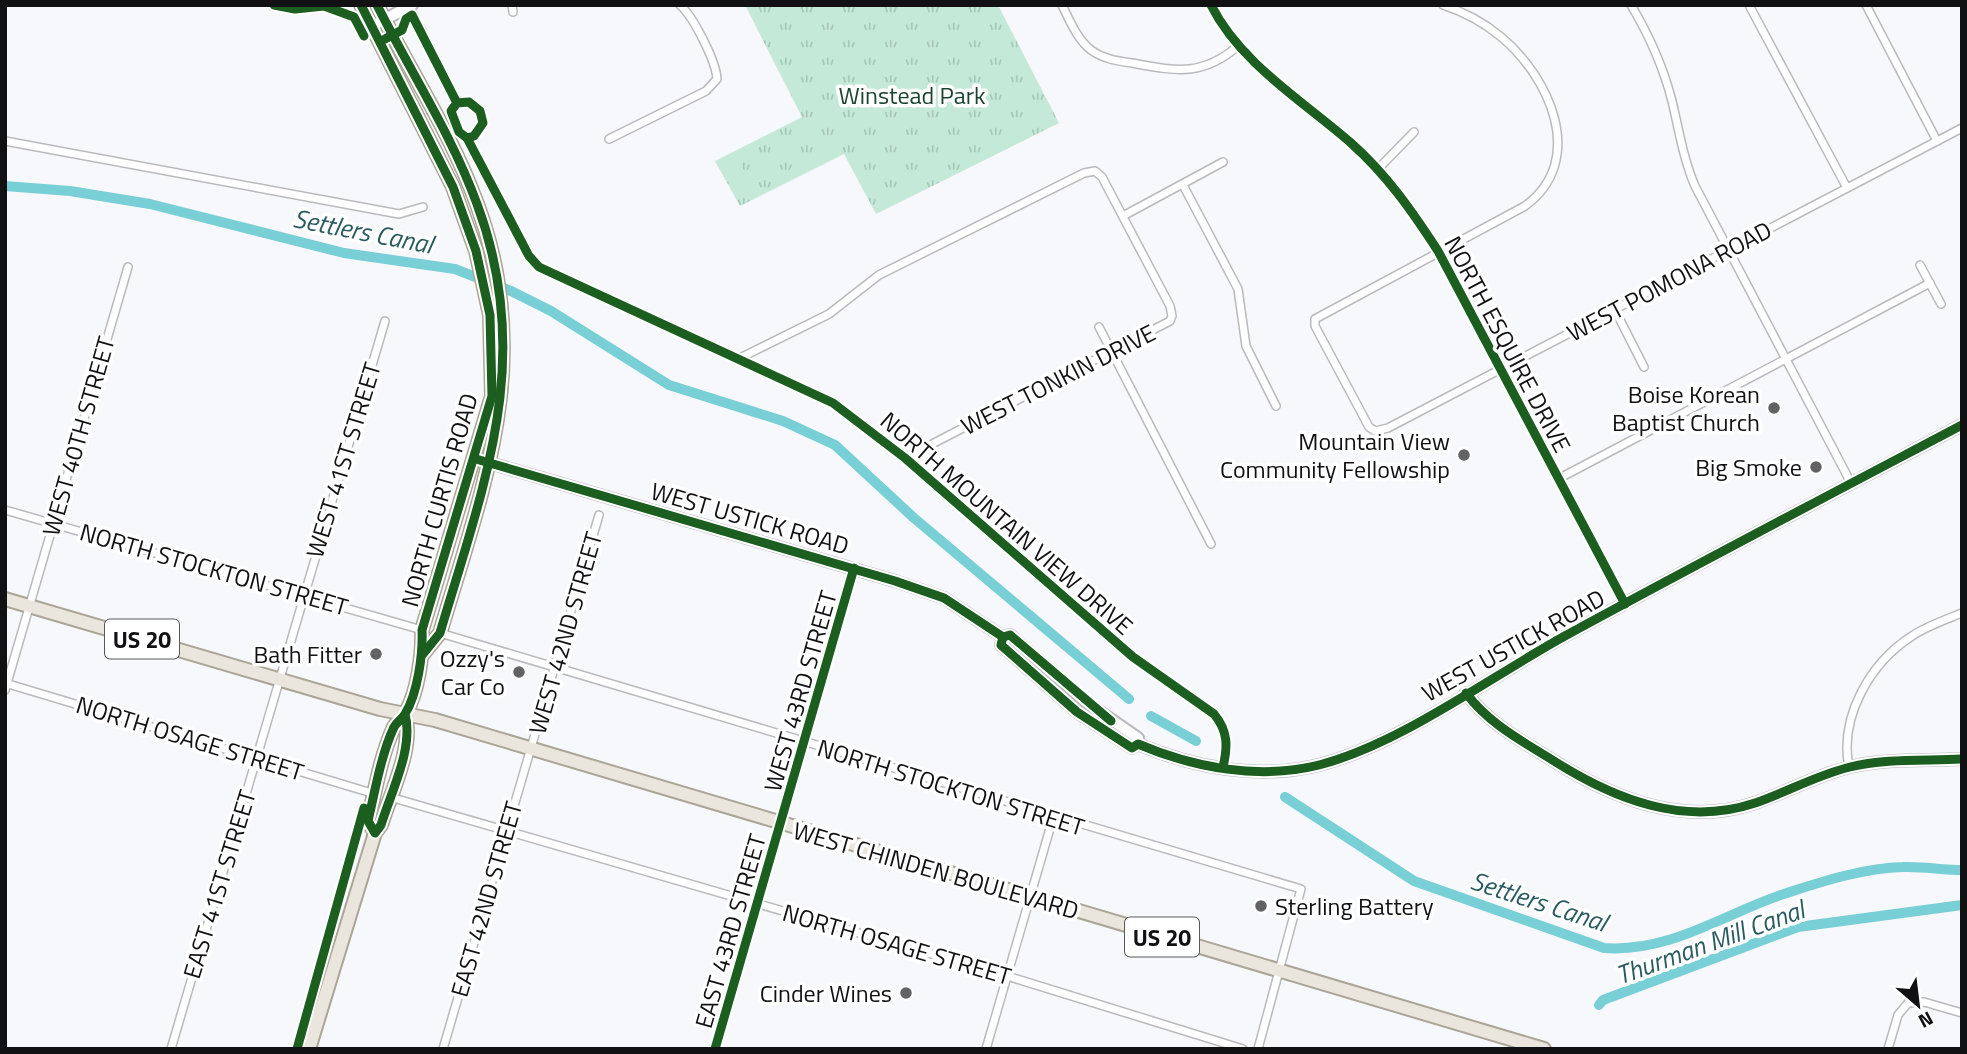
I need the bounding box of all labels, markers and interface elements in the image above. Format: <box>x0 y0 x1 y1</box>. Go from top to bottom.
park label: Winstead Park <box>838 77 986 113</box>
water label: Settlers Canal <box>290 198 440 264</box>
street label: WEST POMONA ROAD <box>1560 212 1778 350</box>
street label: NORTH ESQUIRE DRIVE <box>1436 229 1580 459</box>
street label: WEST TONKIN DRIVE <box>954 314 1162 444</box>
street label: WEST 40TH STREET <box>32 332 124 540</box>
street label: WEST 41ST STREET <box>296 357 390 562</box>
place label: Boise Korean Baptist Church <box>1612 376 1760 440</box>
street label: NORTH CURTIS ROAD <box>391 389 487 611</box>
marker: Boise Korean Baptist Church <box>1766 400 1782 416</box>
street label: NORTH MOUNTAIN VIEW DRIVE <box>873 403 1141 643</box>
place label: Mountain View Community Fellowship <box>1220 423 1450 487</box>
marker: Mountain View Community Fellowship <box>1456 447 1472 463</box>
place label: Big Smoke <box>1695 449 1802 485</box>
marker: Big Smoke <box>1808 459 1824 475</box>
street label: WEST USTICK ROAD <box>647 473 853 563</box>
street label: NORTH STOCKTON STREET <box>76 513 353 625</box>
street label: WEST 42ND STREET <box>519 527 611 738</box>
street label: WEST USTICK ROAD <box>1415 580 1611 710</box>
street label: WEST 43RD STREET <box>754 586 846 796</box>
road number: US 20 <box>105 620 179 659</box>
place label: Bath Fitter <box>253 636 362 672</box>
place label: Ozzy's Car Co <box>440 640 505 704</box>
marker: Bath Fitter <box>368 646 384 662</box>
marker: Ozzy's Car Co <box>511 664 527 680</box>
street label: NORTH OSAGE STREET <box>72 686 309 790</box>
street label: NORTH STOCKTON STREET <box>813 729 1089 845</box>
street label: EAST 41ST STREET <box>173 785 265 983</box>
street label: EAST 42ND STREET <box>441 797 531 1001</box>
street label: WEST CHINDEN BOULEVARD <box>789 812 1083 928</box>
street label: EAST 43RD STREET <box>685 829 775 1032</box>
water label: Settlers Canal <box>1466 861 1616 942</box>
place label: Sterling Battery <box>1275 888 1434 924</box>
water label: Thurman Mill Canal <box>1610 889 1813 994</box>
street label: NORTH OSAGE STREET <box>778 894 1016 994</box>
marker: Sterling Battery <box>1253 898 1269 914</box>
road number: US 20 <box>1125 918 1199 956</box>
north arrow <box>1883 970 1953 1040</box>
place label: Cinder Wines <box>760 975 892 1011</box>
marker: Cinder Wines <box>898 985 914 1001</box>
text: N <box>1914 1005 1939 1036</box>

